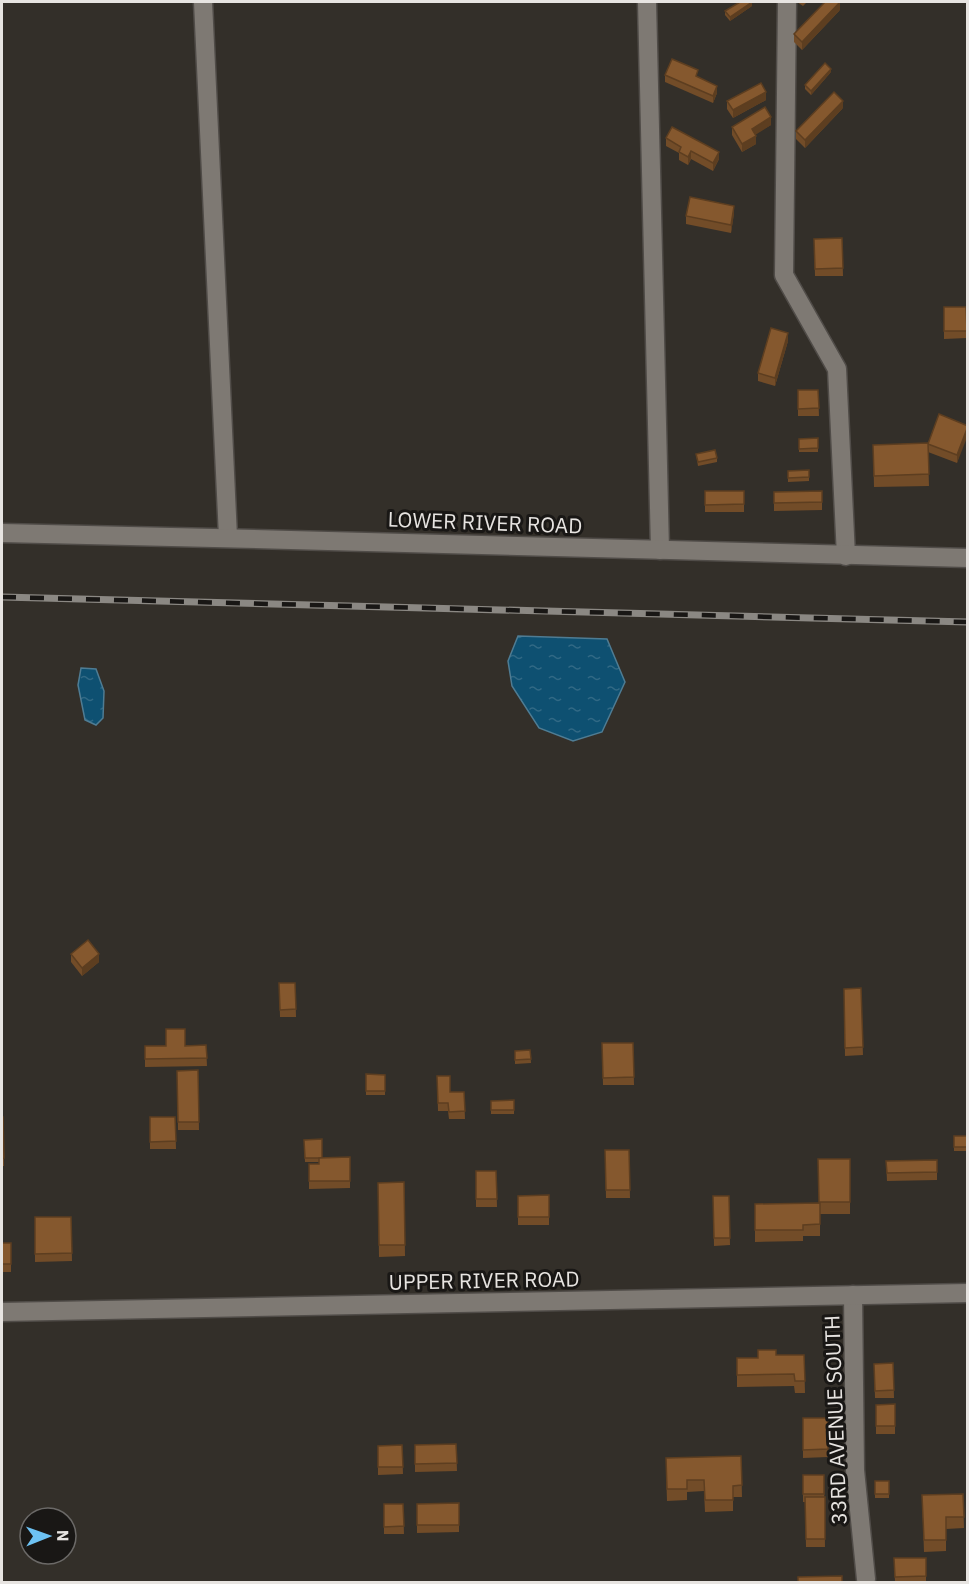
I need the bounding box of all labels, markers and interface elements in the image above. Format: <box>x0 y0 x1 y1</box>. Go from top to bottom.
street label: LOWER RIVER ROAD <box>387 505 583 539</box>
street label: UPPER RIVER ROAD <box>388 1264 580 1296</box>
street label: 33RD AVENUE SOUTH <box>817 1315 853 1525</box>
north arrow <box>18 1506 78 1566</box>
text: N <box>53 1530 73 1542</box>

